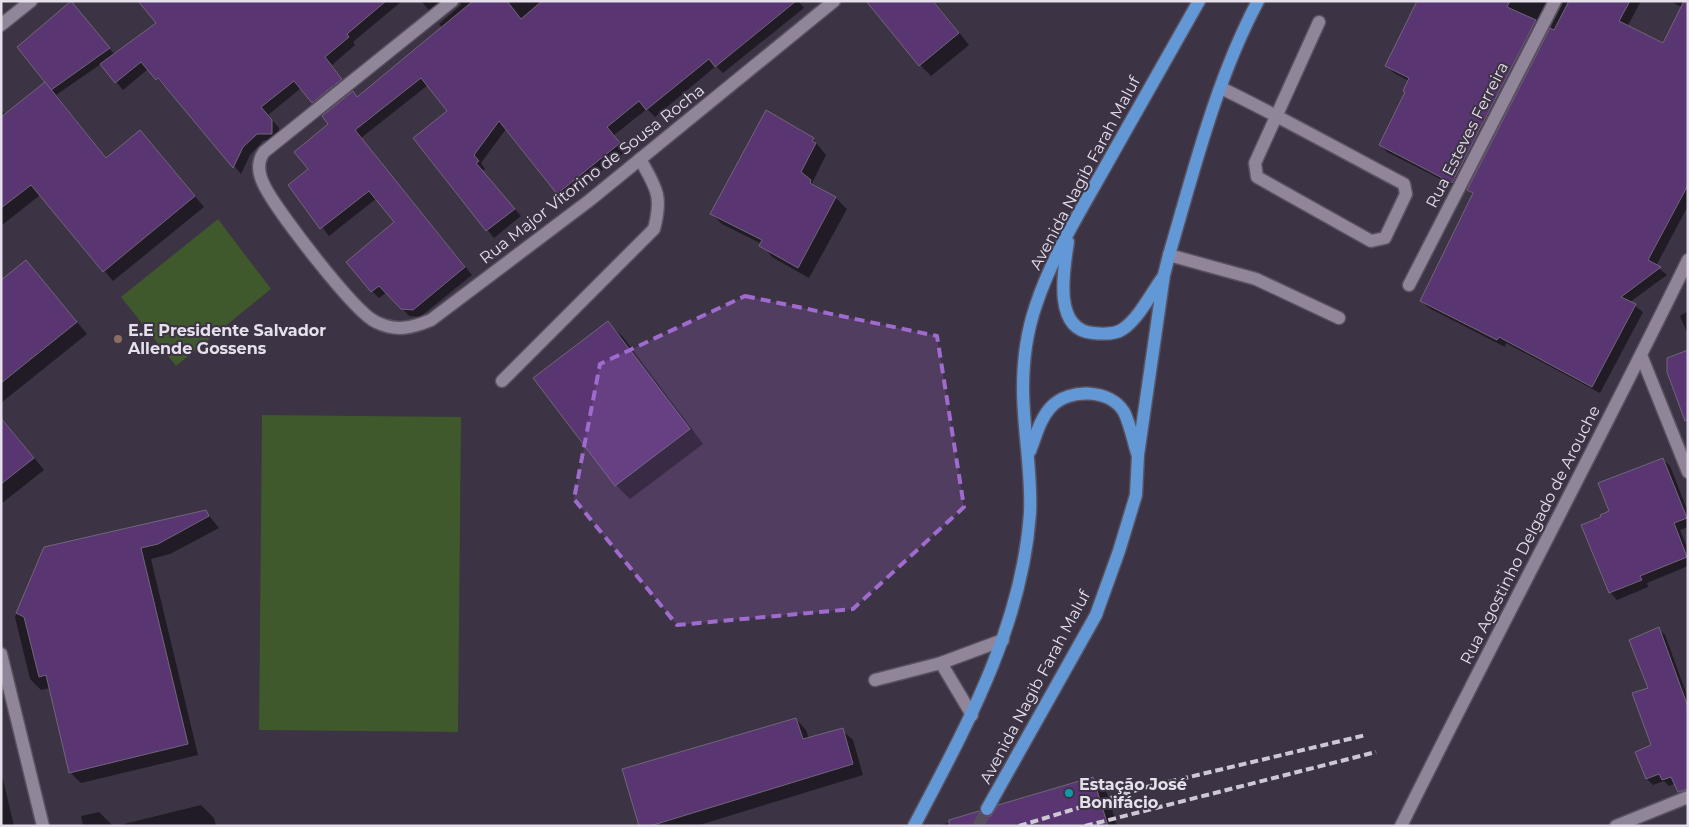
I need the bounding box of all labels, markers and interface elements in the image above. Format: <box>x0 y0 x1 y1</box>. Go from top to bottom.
street label: Rua Esteves Ferreira <box>1422 59 1512 211</box>
street label: Avenida Nagib Farah Maluf <box>1026 73 1144 273</box>
street label: Rua Major Vitorino de Sousa Rocha <box>476 80 708 268</box>
place label: E.E Presidente Salvador Allende Gossens <box>127 321 326 358</box>
marker: E.E Presidente Salvador Allende Gossens <box>112 333 124 345</box>
street label: Rua Agostinho Delgado de Arouche <box>1456 402 1604 668</box>
street label: Avenida Nagib Farah Maluf <box>976 587 1094 787</box>
place label: Estação José Bonifácio <box>1079 775 1187 812</box>
marker: Estação José Bonifácio <box>1063 787 1075 799</box>

